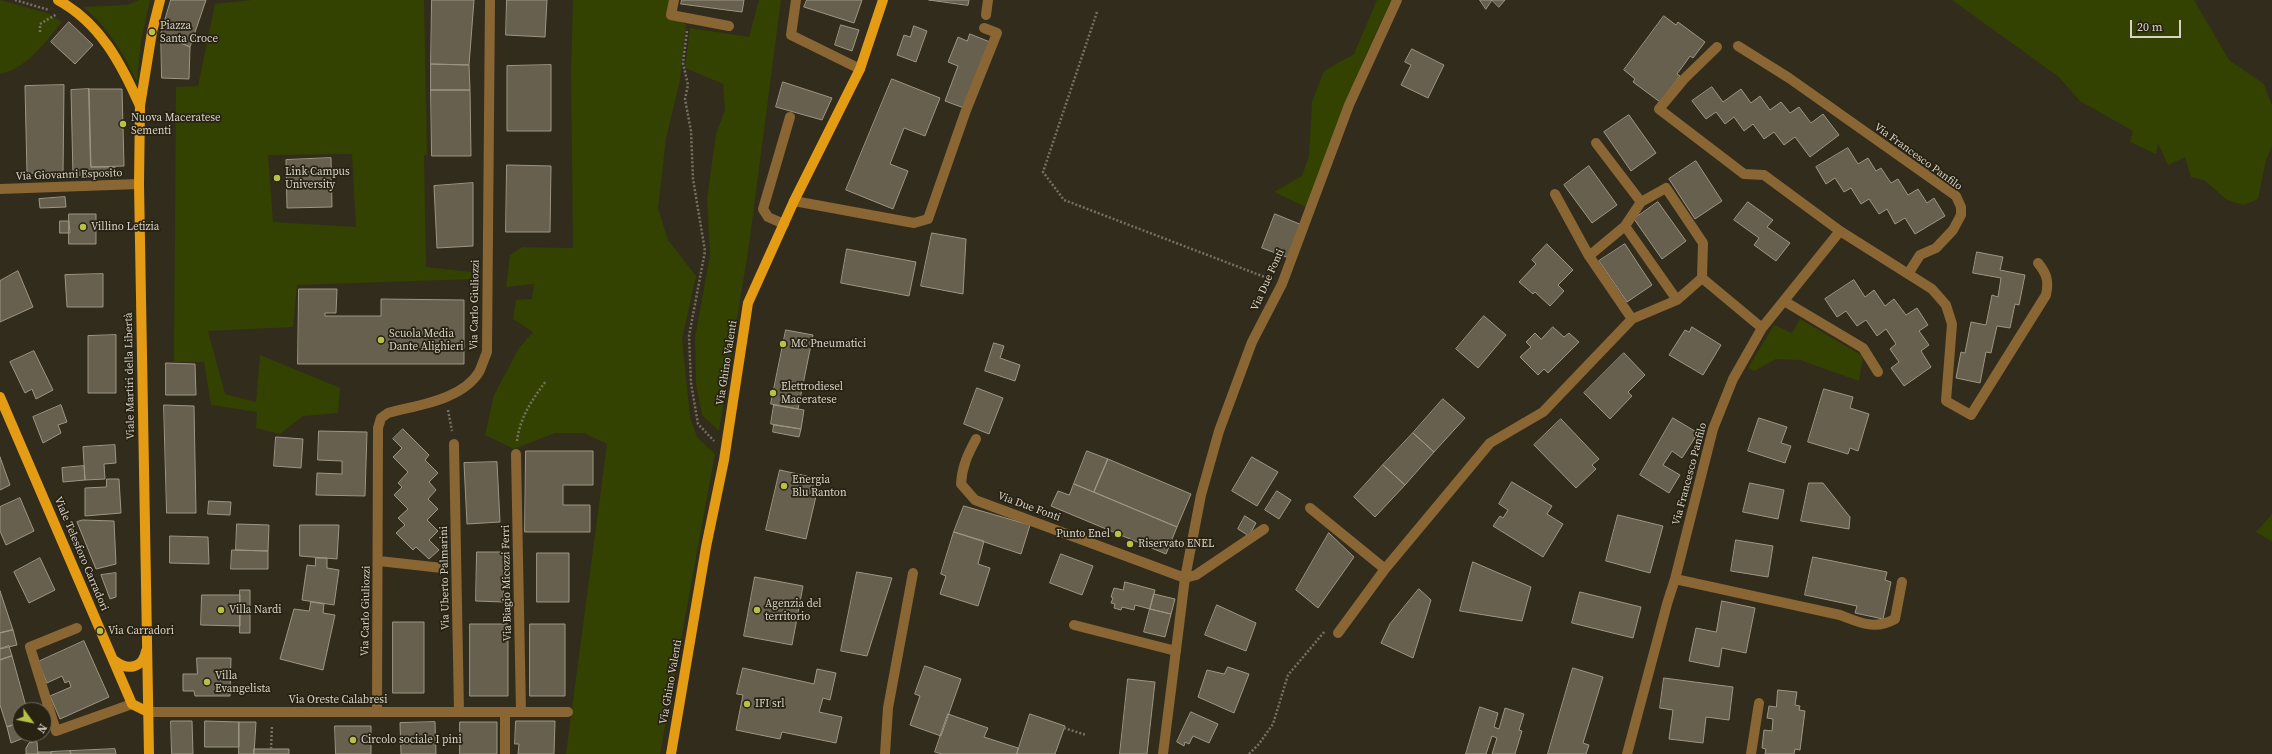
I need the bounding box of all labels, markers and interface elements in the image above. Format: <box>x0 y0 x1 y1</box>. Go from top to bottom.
scale bar <box>2132 12 2183 38</box>
place label: Piazza Santa Croce <box>160 19 218 45</box>
text: 20 m <box>2137 19 2163 35</box>
marker: Piazza Santa Croce <box>147 27 157 37</box>
place label: Nuova Maceratese Sementi <box>131 111 221 137</box>
marker: Nuova Maceratese Sementi <box>118 119 128 129</box>
street label: Via Francesco Panfilo <box>1871 121 1965 193</box>
place label: Link Campus University <box>285 165 350 191</box>
street label: Via Giovanni Esposito <box>15 167 123 183</box>
marker: Link Campus University <box>272 173 282 183</box>
place label: Villino Letizia <box>91 220 159 234</box>
marker: Villino Letizia <box>78 222 88 232</box>
street label: Via Due Fonti <box>1249 247 1287 313</box>
street label: Via Carlo Giuliozzi <box>468 260 482 350</box>
street label: Viale Martiri della Libertà <box>122 312 138 440</box>
street label: Via Ghino Valenti <box>714 320 740 406</box>
place label: Scuola Media Dante Alighieri <box>389 327 464 353</box>
marker: Scuola Media Dante Alighieri <box>376 335 386 345</box>
place label: MC Pneumatici <box>791 337 866 351</box>
marker: MC Pneumatici <box>778 339 788 349</box>
place label: Elettrodiesel Maceratese <box>781 380 843 406</box>
marker: Elettrodiesel Maceratese <box>768 388 778 398</box>
street label: Via Francesco Panfilo <box>1670 421 1710 527</box>
place label: Energia Blu Ranton <box>792 473 847 499</box>
marker: Energia Blu Ranton <box>779 481 789 491</box>
street label: Via Due Fonti <box>996 489 1062 525</box>
street label: Viale Telesforo Carradori <box>51 495 111 613</box>
street label: Via Biagio Micozzi Ferri <box>499 525 515 641</box>
street label: Via Uberto Palmarini <box>437 526 453 630</box>
place label: Punto Enel <box>1056 527 1110 541</box>
marker: Punto Enel <box>1113 529 1123 539</box>
place label: Riservato ENEL <box>1138 537 1215 551</box>
marker: Riservato ENEL <box>1125 539 1135 549</box>
street label: Via Carlo Giuliozzi <box>359 566 373 656</box>
place label: Agenzia del territorio <box>765 597 822 623</box>
place label: Villa Nardi <box>229 603 282 617</box>
marker: Villa Nardi <box>216 605 226 615</box>
marker: Agenzia del territorio <box>752 605 762 615</box>
place label: Via Carradori <box>108 624 174 638</box>
marker: Via Carradori <box>95 626 105 636</box>
street label: Via Ghino Valenti <box>657 639 685 725</box>
place label: Villa Evangelista <box>215 669 271 695</box>
marker: Villa Evangelista <box>202 677 212 687</box>
street label: Via Oreste Calabresi <box>289 693 387 707</box>
place label: IFI srl <box>755 697 785 711</box>
marker: IFI srl <box>742 699 752 709</box>
north arrow <box>12 702 52 742</box>
text: N <box>33 721 50 736</box>
place label: Circolo sociale I pini <box>361 733 462 747</box>
marker: Circolo sociale I pini <box>348 735 358 745</box>

